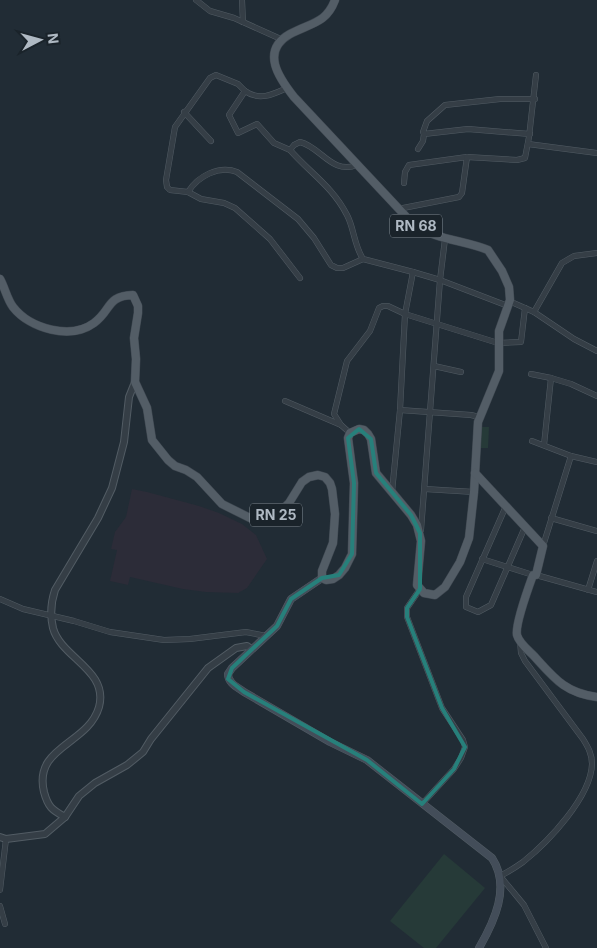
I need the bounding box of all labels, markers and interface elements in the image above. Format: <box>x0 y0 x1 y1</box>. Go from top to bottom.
north arrow <box>15 15 65 65</box>
text: N <box>44 32 62 45</box>
road number: RN 68 <box>390 215 442 238</box>
road number: RN 25 <box>250 504 302 526</box>

